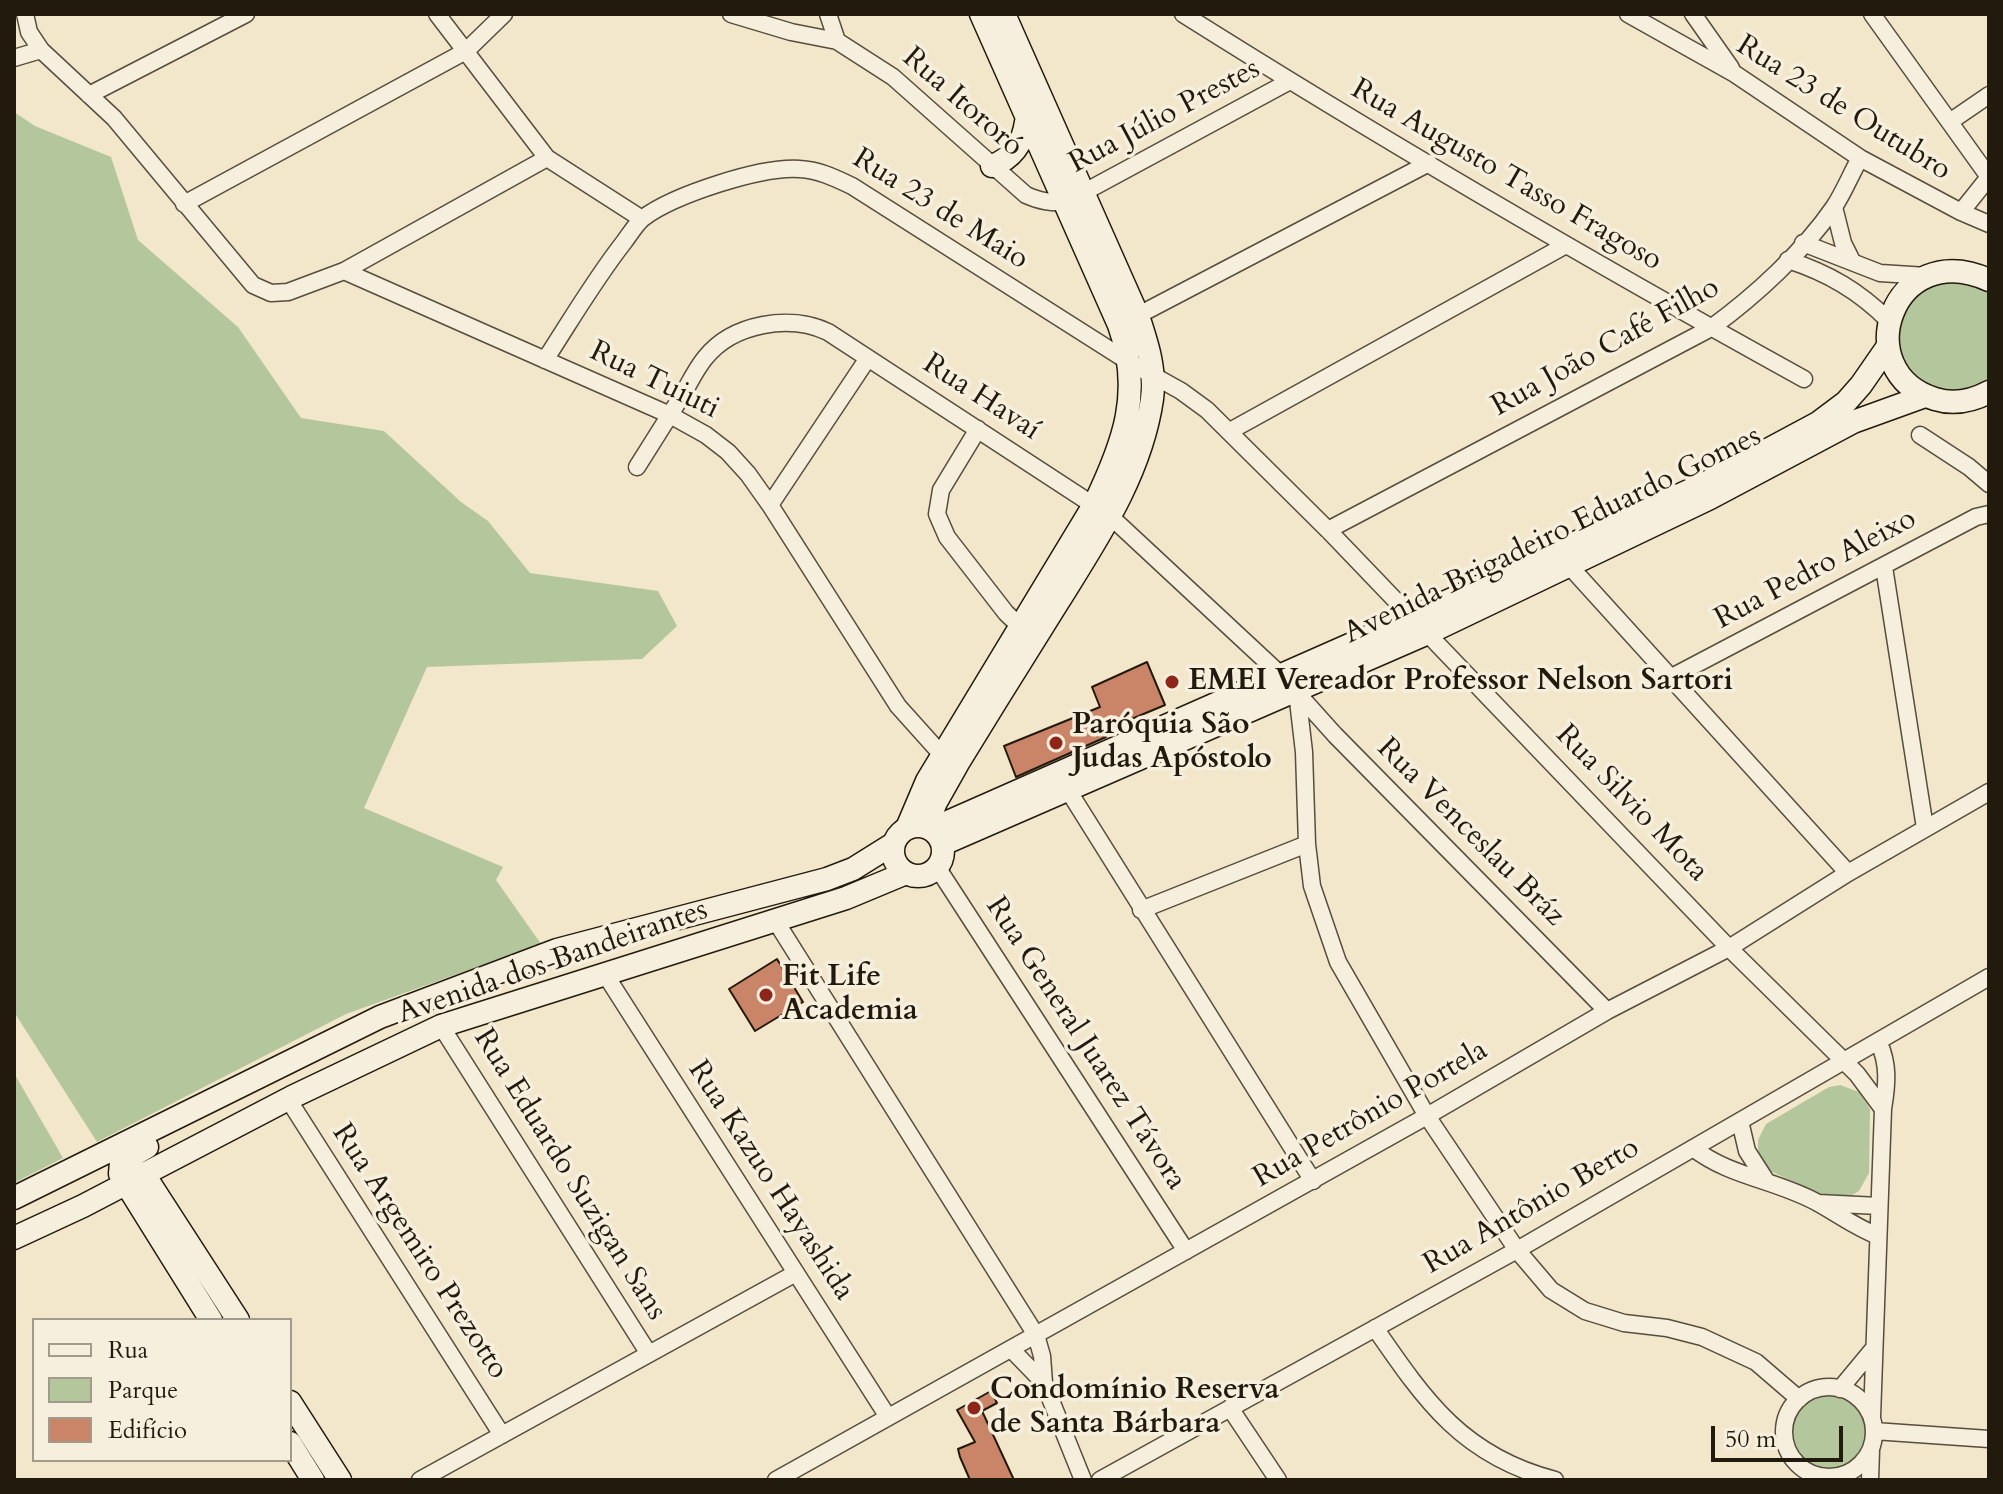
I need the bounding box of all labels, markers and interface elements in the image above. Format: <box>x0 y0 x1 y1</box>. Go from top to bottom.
street label: Rua 23 de Outubro <box>1729 28 1957 190</box>
street label: Rua Itororó <box>894 41 1030 165</box>
street label: Rua Júlio Prestes <box>1064 52 1266 182</box>
street label: Rua Augusto Tasso Fragoso <box>1344 72 1668 280</box>
street label: Rua 23 de Maio <box>845 142 1035 278</box>
street label: Rua João Café Filho <box>1486 271 1726 425</box>
street label: Rua Tuiuti <box>583 334 725 428</box>
street label: Rua Havaí <box>915 347 1047 449</box>
street label: Avenida Brigadeiro Eduardo Gomes <box>1339 419 1767 653</box>
street label: Rua Pedro Aleixo <box>1709 502 1923 638</box>
place label: EMEI Vereador Professor Nelson Sartori <box>1188 664 1733 700</box>
marker: EMEI Vereador Professor Nelson Sartori <box>1163 673 1181 691</box>
place label: Paróquia São Judas Apóstolo <box>1072 708 1272 778</box>
street label: Rua Silvio Mota <box>1547 718 1715 890</box>
street label: Rua Venceslau Bráz <box>1368 731 1572 935</box>
marker: Paróquia São Judas Apóstolo <box>1047 734 1065 752</box>
street label: Rua General Juarez Távora <box>977 891 1193 1197</box>
street label: Avenida dos Bandeirantes <box>393 893 713 1033</box>
place label: Fit Life Academia <box>782 960 918 1030</box>
marker: Fit Life Academia <box>757 986 775 1004</box>
street label: Rua Eduardo Suzigan Sans <box>465 1023 673 1327</box>
street label: Rua Petrônio Portela <box>1247 1033 1495 1197</box>
street label: Rua Kazuo Hayashida <box>679 1054 861 1308</box>
street label: Rua Argemiro Prezotto <box>323 1118 515 1386</box>
street label: Rua Antônio Berto <box>1418 1131 1646 1283</box>
legend <box>32 1318 292 1462</box>
text: Rua <box>108 1334 148 1367</box>
place label: Condomínio Reserva de Santa Bárbara <box>990 1373 1279 1444</box>
text: Parque <box>108 1374 178 1407</box>
marker: Condomínio Reserva de Santa Bárbara <box>965 1399 983 1417</box>
scale bar <box>1715 1410 1847 1460</box>
text: Edifício <box>108 1414 187 1447</box>
text: 50 m <box>1725 1423 1776 1456</box>

